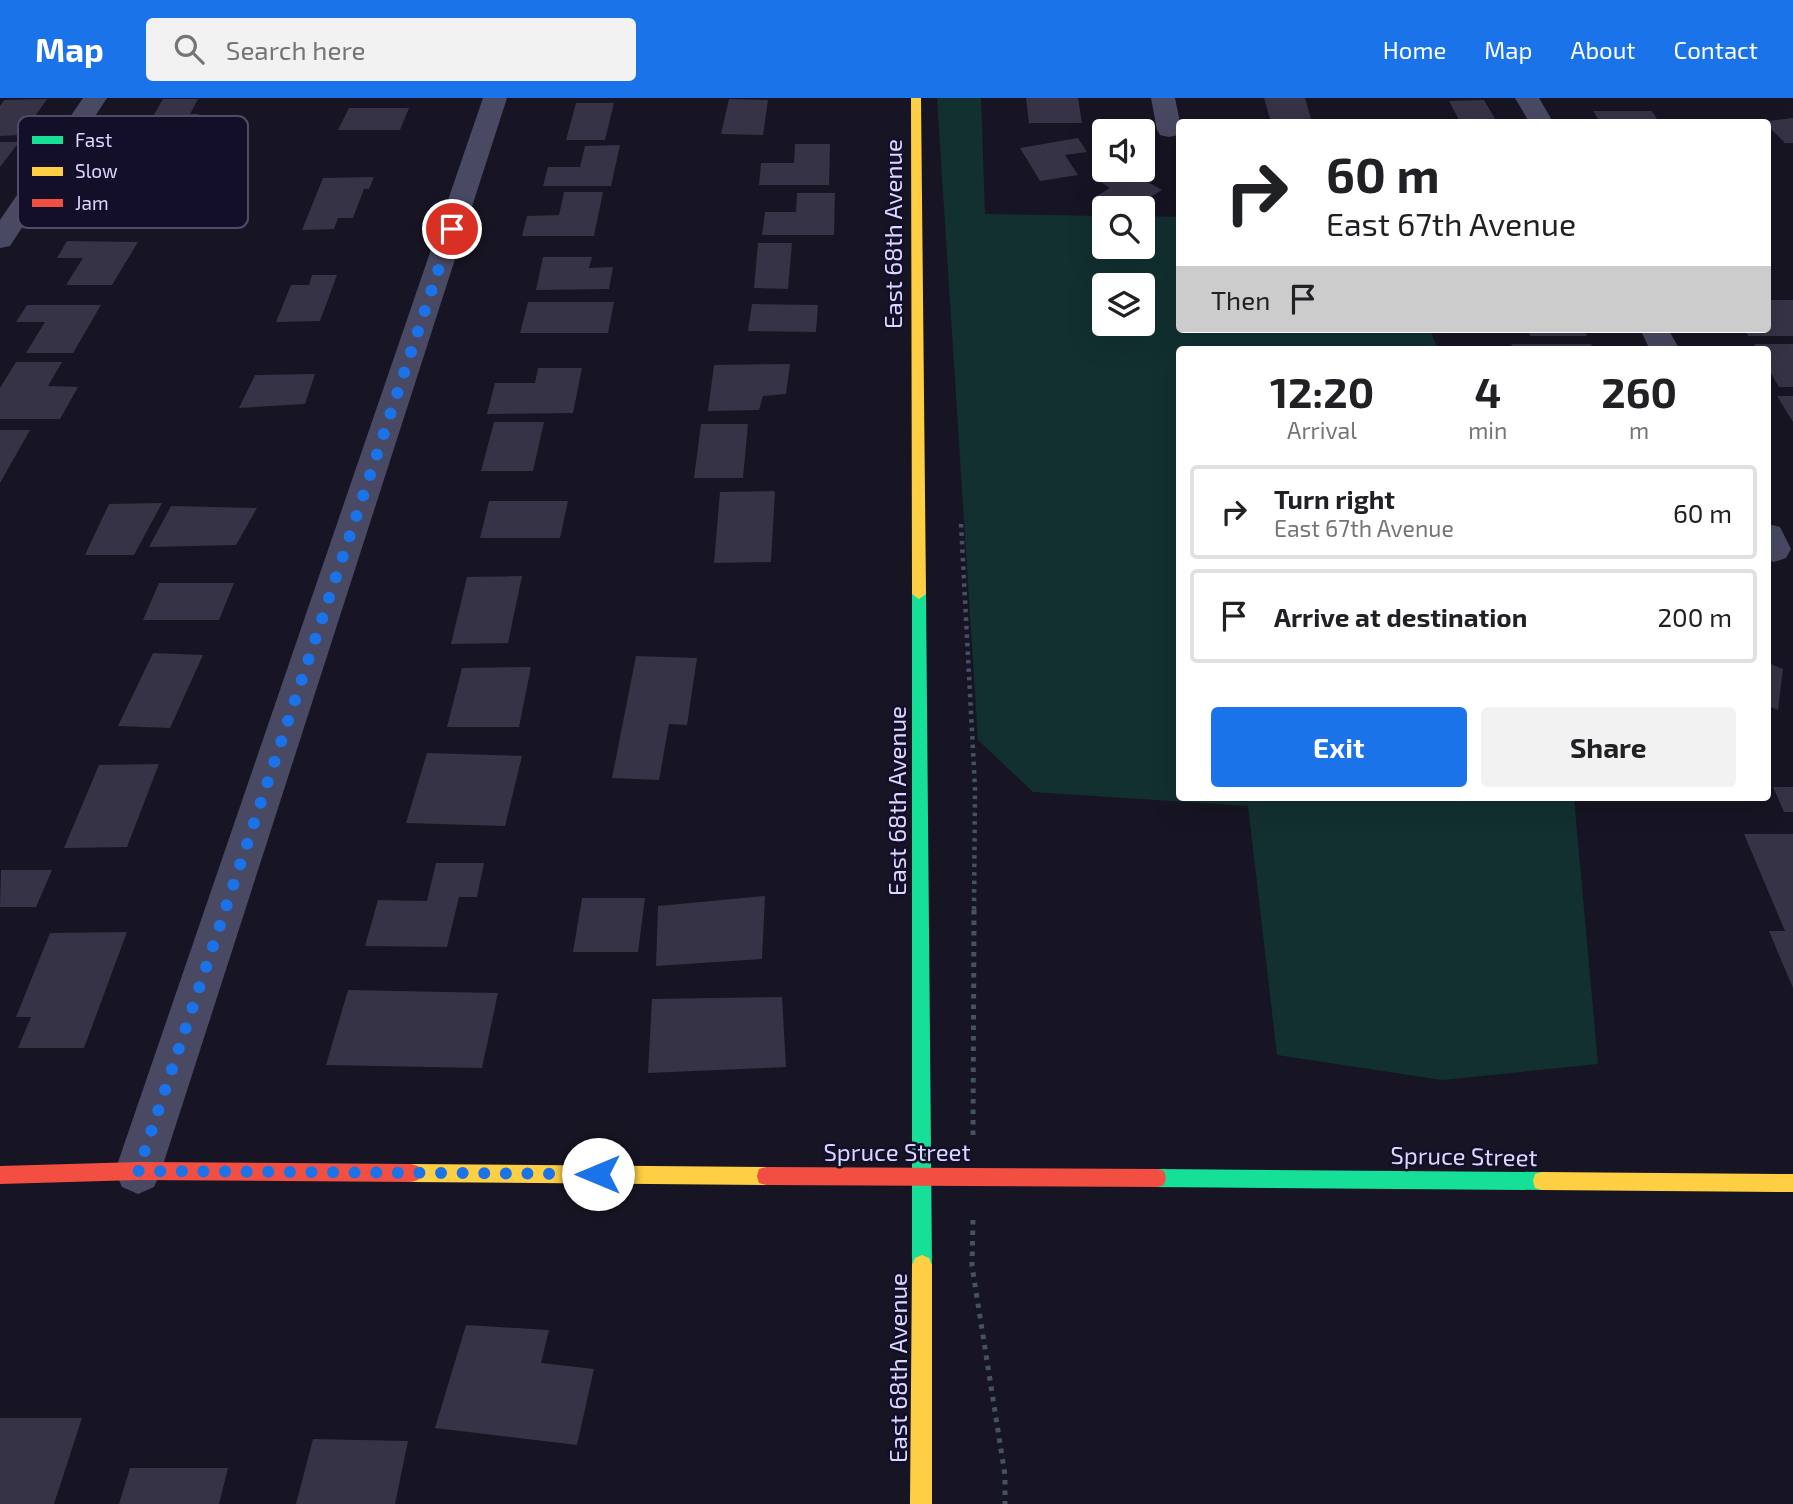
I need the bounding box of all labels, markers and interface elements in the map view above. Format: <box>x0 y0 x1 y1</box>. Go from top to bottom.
search box <box>146 18 636 81</box>
text: Map <box>35 29 104 69</box>
icon: search <box>170 30 208 68</box>
text: Search here <box>226 34 365 65</box>
text: Home <box>1383 35 1446 64</box>
text: Map <box>1484 35 1532 64</box>
text: About <box>1570 35 1636 64</box>
text: Contact <box>1674 35 1758 64</box>
legend <box>18 116 248 228</box>
map controls <box>1092 119 1155 336</box>
button: sound <box>1092 119 1155 182</box>
text: Fast <box>75 128 112 151</box>
street label: East 68th Avenue <box>878 139 907 329</box>
text: 60 m <box>1326 144 1440 203</box>
icon: right <box>1211 147 1302 238</box>
text: Slow <box>75 159 118 182</box>
text: Jam <box>75 191 109 214</box>
button: search <box>1092 196 1155 259</box>
pin <box>422 199 482 259</box>
text: East 67th Avenue <box>1326 204 1576 242</box>
icon: arrive <box>433 210 471 248</box>
button: layers <box>1092 273 1155 336</box>
icon: arrive <box>1284 280 1322 318</box>
text: Then <box>1211 284 1270 315</box>
text: 12:20 <box>1270 366 1374 416</box>
text: 4 <box>1474 366 1501 416</box>
text: 260 <box>1601 366 1677 416</box>
text: Arrival <box>1287 416 1357 444</box>
text: min <box>1468 416 1507 444</box>
text: m <box>1629 416 1649 444</box>
text: Turn right <box>1274 483 1395 514</box>
icon: right <box>1215 493 1253 531</box>
text: 60 m <box>1673 497 1732 528</box>
text: East 67th Avenue <box>1274 514 1454 542</box>
icon: arrive <box>1215 597 1253 635</box>
text: Arrive at destination <box>1274 601 1527 632</box>
text: 200 m <box>1657 601 1732 632</box>
street label: East 68th Avenue <box>882 706 911 896</box>
button: Exit <box>1211 707 1467 787</box>
button: Share <box>1481 707 1736 787</box>
position arrow <box>561 1137 635 1211</box>
street label: Spruce Street <box>823 1137 971 1166</box>
street label: Spruce Street <box>1390 1140 1538 1171</box>
street label: East 68th Avenue <box>883 1273 912 1463</box>

